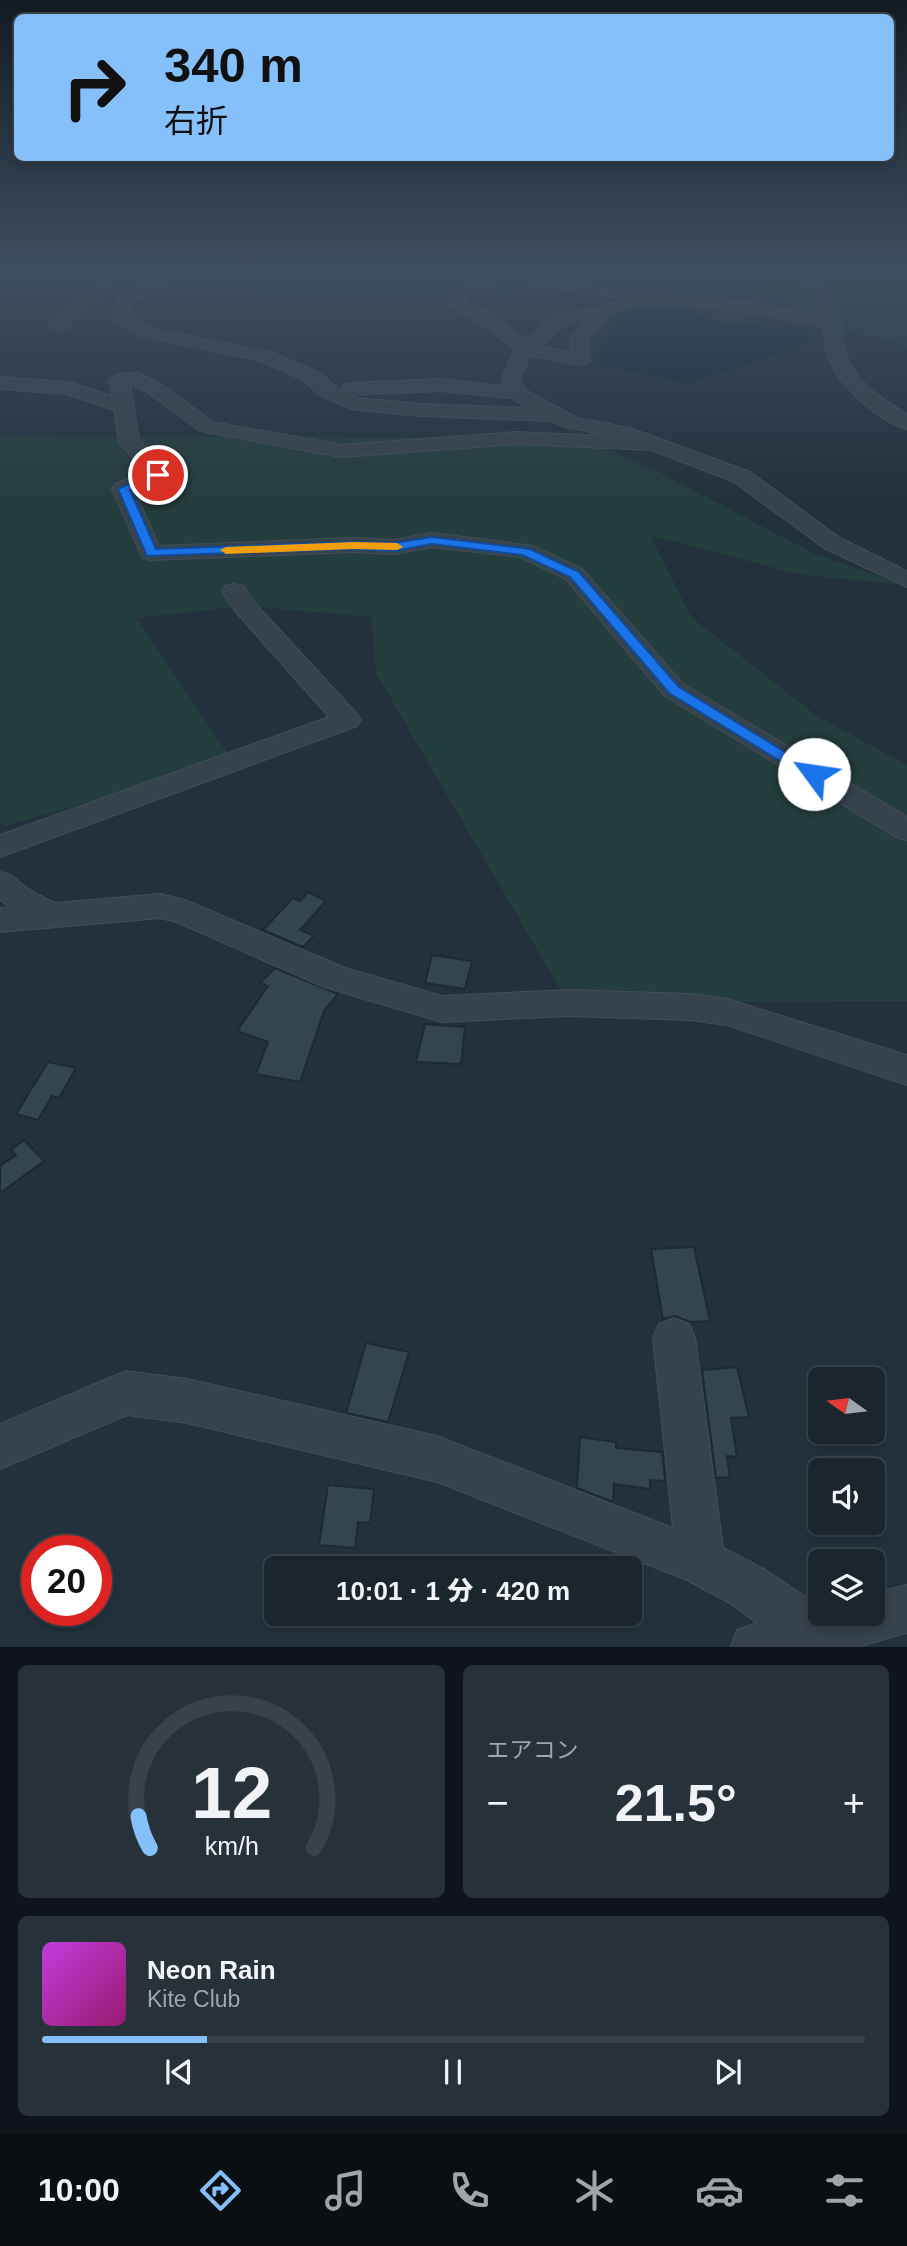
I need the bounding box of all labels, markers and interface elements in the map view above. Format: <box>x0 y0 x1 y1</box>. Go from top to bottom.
text: 340 m <box>164 38 303 92</box>
icon: right <box>49 42 140 133</box>
text: 右折 <box>164 103 228 139</box>
pin <box>128 445 188 505</box>
icon: arrive <box>139 456 177 494</box>
position arrow <box>777 737 851 811</box>
north arrow <box>808 1367 886 1444</box>
map controls <box>808 1367 885 1626</box>
button: sound <box>808 1458 885 1535</box>
speed limit sign: 20 <box>21 1535 112 1626</box>
button: layers <box>808 1549 885 1626</box>
text: 10:01 · 1 分 · 420 m <box>336 1576 570 1606</box>
text: エアコン <box>487 1737 579 1763</box>
text: 12 <box>191 1752 272 1833</box>
text: 21.5° <box>615 1774 737 1832</box>
text: − <box>487 1782 509 1824</box>
text: + <box>843 1782 865 1824</box>
text: km/h <box>204 1831 258 1859</box>
text: Neon Rain <box>147 1955 276 1985</box>
text: Kite Club <box>147 1986 240 2012</box>
icon: previous <box>160 2053 198 2091</box>
icon: pause <box>434 2053 472 2091</box>
icon: next <box>709 2053 747 2091</box>
icon: directions <box>196 2166 245 2215</box>
icon: music <box>321 2166 370 2215</box>
icon: phone <box>445 2166 494 2215</box>
icon: climate <box>570 2166 619 2215</box>
icon: car <box>695 2166 744 2215</box>
icon: filters <box>820 2166 869 2215</box>
text: 10:00 <box>38 2172 120 2208</box>

